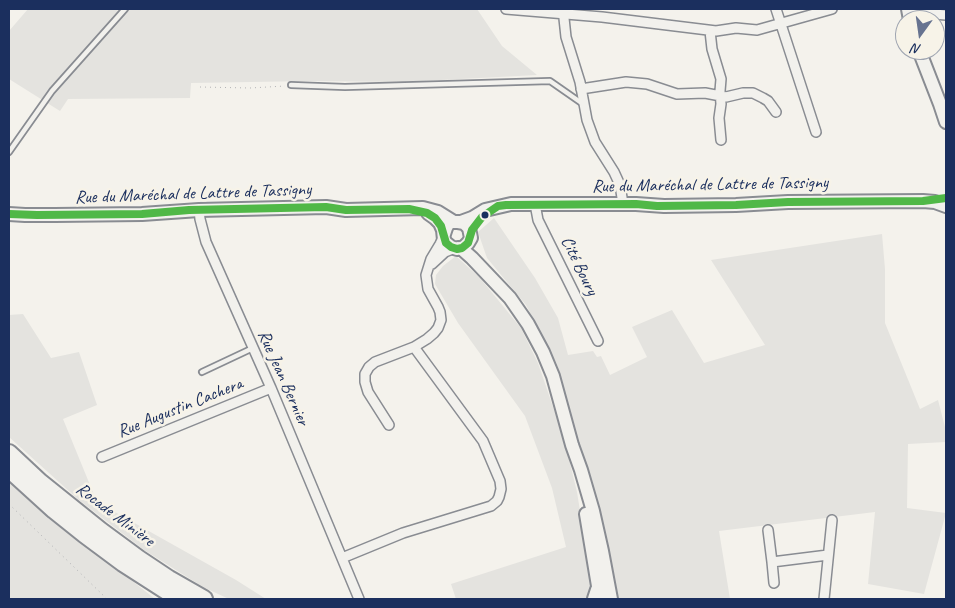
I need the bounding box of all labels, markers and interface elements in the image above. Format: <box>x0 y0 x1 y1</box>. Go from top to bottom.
north arrow <box>895 10 945 60</box>
text: N <box>910 40 923 58</box>
street label: Rue du Maréchal de Lattre de Tassigny <box>592 172 828 198</box>
street label: Rue du Maréchal de Lattre de Tassigny <box>75 179 311 209</box>
unlabelled marker <box>480 210 490 220</box>
street label: Cité Boury <box>555 233 603 299</box>
street label: Rue Jean Bernier <box>252 327 314 429</box>
street label: Rue Augustin Cachera <box>114 373 246 443</box>
street label: Rocade Minière <box>71 478 159 552</box>

